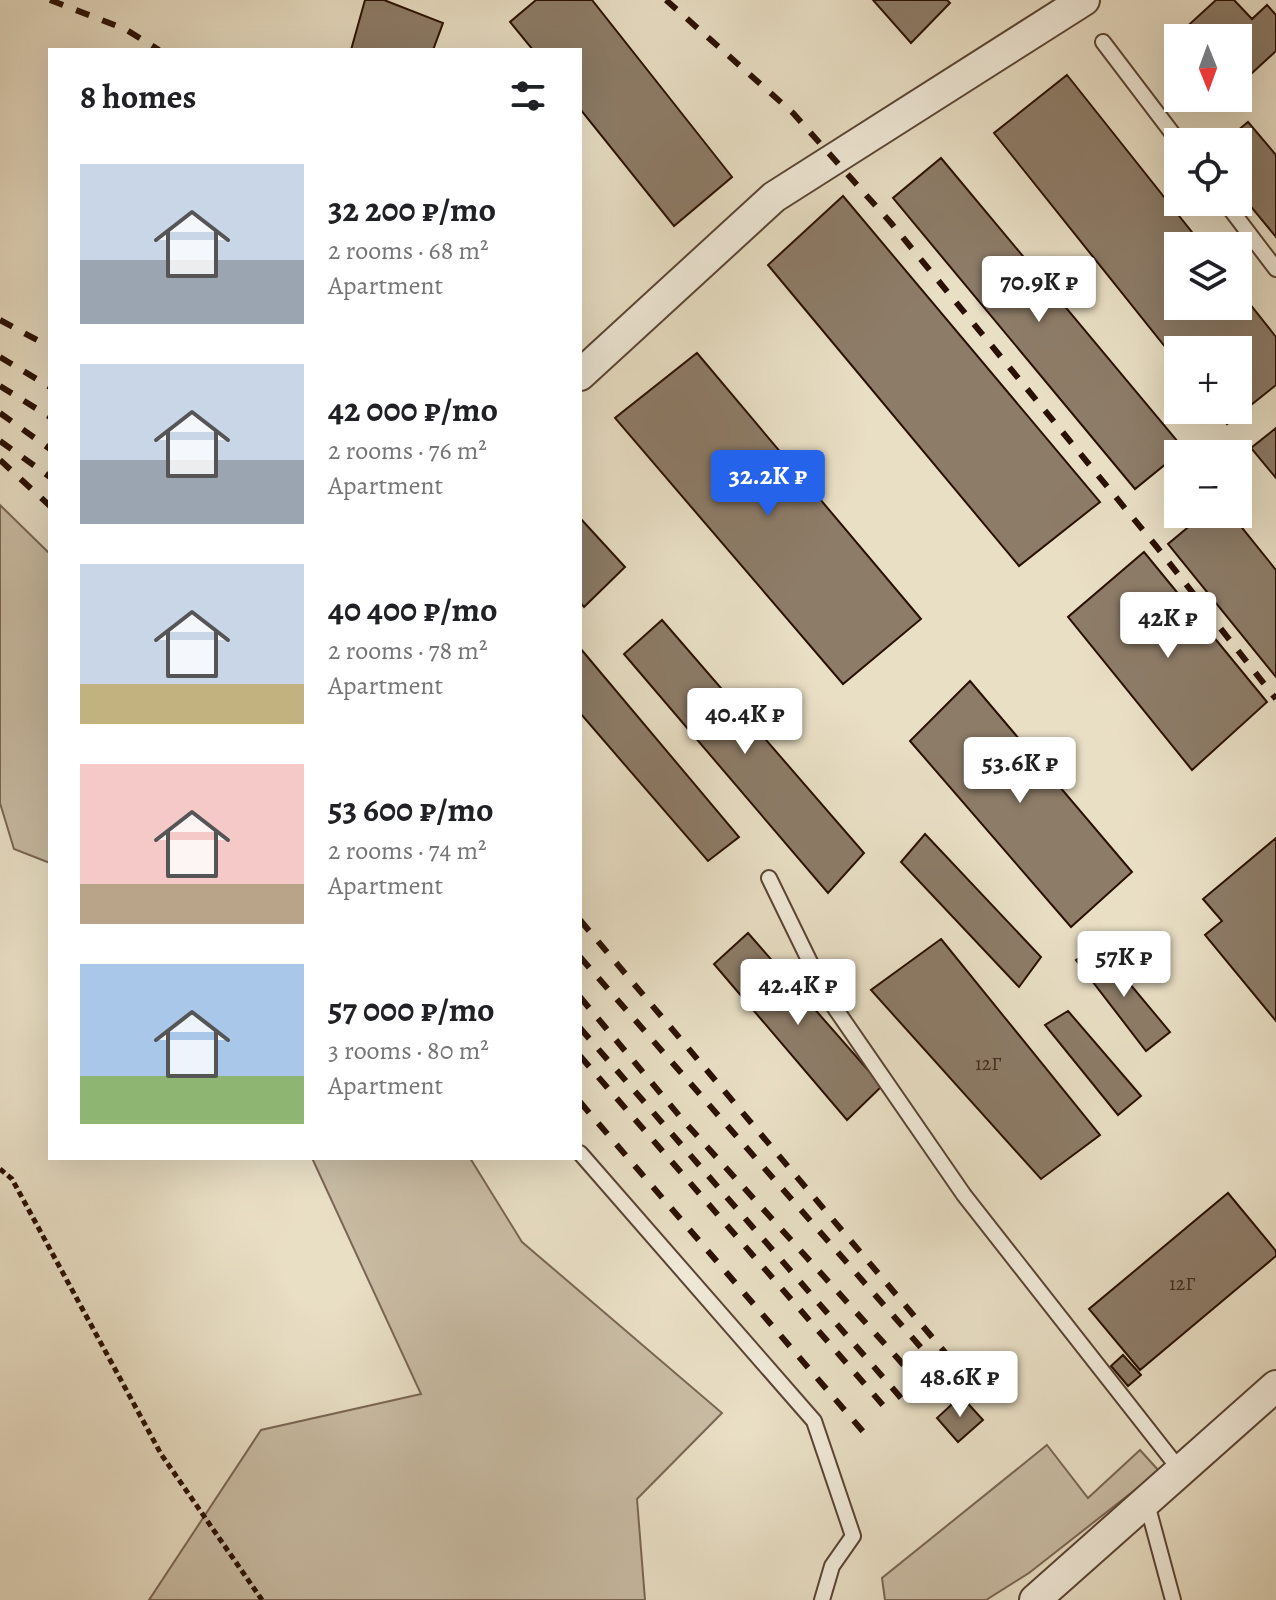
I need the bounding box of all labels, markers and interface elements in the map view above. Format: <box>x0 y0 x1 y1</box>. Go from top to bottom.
north arrow <box>1164 24 1252 112</box>
map controls <box>1164 24 1252 528</box>
text: 8 homes <box>80 73 196 120</box>
icon: filters <box>506 74 550 118</box>
button: locate <box>1164 128 1252 216</box>
text: 32 200 ₽/mo <box>328 186 496 233</box>
icon: home <box>144 196 240 292</box>
button: layers <box>1164 232 1252 320</box>
text: 2 rooms · 68 m² <box>328 233 489 268</box>
pin: 70.9K ₽ <box>965 256 1113 324</box>
text: 70.9K ₽ <box>1000 264 1078 299</box>
text: Apartment <box>328 268 443 303</box>
button: + <box>1164 336 1252 424</box>
text: 42 000 ₽/mo <box>328 386 498 433</box>
icon: home <box>144 396 240 492</box>
text: 2 rooms · 76 m² <box>328 433 487 468</box>
button: − <box>1164 440 1252 528</box>
pin: 32.2K ₽ <box>694 450 842 518</box>
text: 32.2K ₽ <box>729 458 807 493</box>
text: Apartment <box>328 468 443 503</box>
text: 40 400 ₽/mo <box>328 586 498 633</box>
pin: 42K ₽ <box>1112 592 1224 660</box>
icon: home <box>144 596 240 692</box>
text: 42K ₽ <box>1138 600 1198 635</box>
text: 2 rooms · 78 m² <box>328 633 487 668</box>
text: Apartment <box>328 668 443 703</box>
pin: 40.4K ₽ <box>671 688 819 756</box>
text: 40.4K ₽ <box>705 696 785 731</box>
pin: 53.6K ₽ <box>946 737 1094 805</box>
text: 53.6K ₽ <box>982 745 1058 780</box>
text: 53 600 ₽/mo <box>328 786 494 833</box>
icon: home <box>144 796 240 892</box>
text: 2 rooms · 74 m² <box>328 833 487 868</box>
text: Apartment <box>328 868 443 903</box>
pin: 57K ₽ <box>1068 931 1180 999</box>
text: 57K ₽ <box>1095 939 1153 974</box>
pin: 42.4K ₽ <box>724 959 872 1027</box>
text: 42.4K ₽ <box>759 967 837 1002</box>
text: 57 000 ₽/mo <box>328 986 495 1033</box>
icon: home <box>144 996 240 1092</box>
text: 3 rooms · 80 m² <box>328 1033 489 1068</box>
house number: 12Г <box>975 1050 1001 1077</box>
text: Apartment <box>328 1068 443 1103</box>
house number: 12Г <box>1169 1270 1195 1297</box>
pin: 48.6K ₽ <box>886 1351 1034 1419</box>
text: 48.6K ₽ <box>921 1359 999 1394</box>

